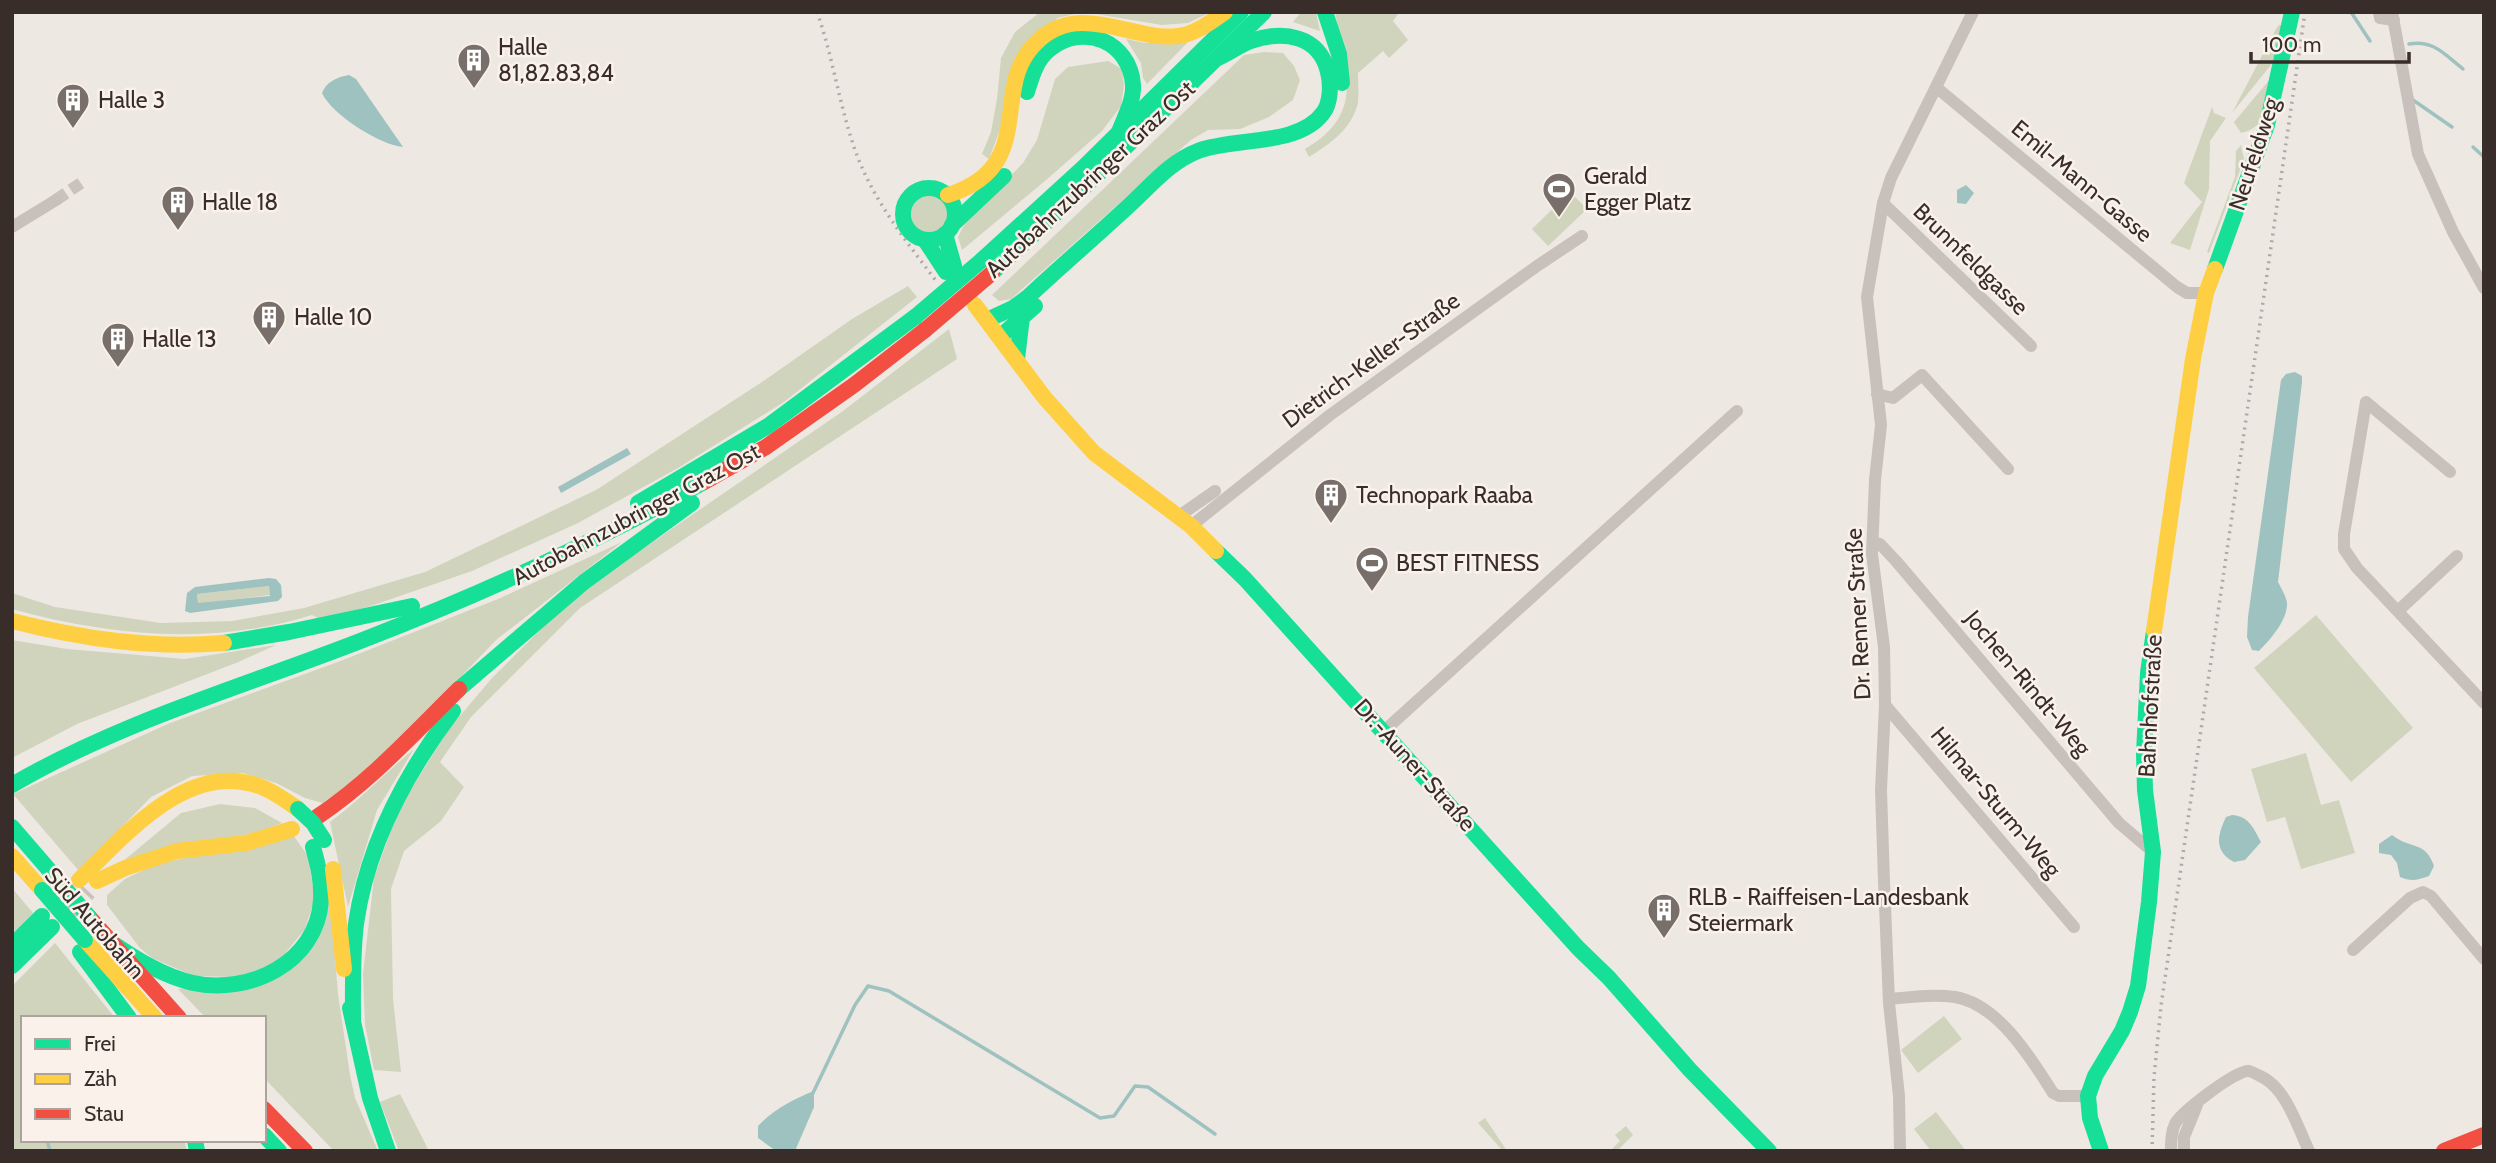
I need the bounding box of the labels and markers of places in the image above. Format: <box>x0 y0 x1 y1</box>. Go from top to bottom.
place label: Halle 81,82.83,84 <box>498 33 614 87</box>
building icon: Halle 81,82.83,84 <box>455 41 493 90</box>
building icon: Halle 3 <box>54 81 92 130</box>
place label: Halle 3 <box>98 86 165 114</box>
place label: Gerald Egger Platz <box>1584 162 1692 216</box>
sports icon: Gerald Egger Platz <box>1540 170 1578 219</box>
building icon: Halle 18 <box>159 183 197 232</box>
place label: Halle 18 <box>202 188 278 216</box>
building icon: Halle 10 <box>250 298 288 347</box>
place label: Halle 10 <box>294 303 372 331</box>
building icon: Halle 13 <box>99 320 137 369</box>
place label: Halle 13 <box>142 325 217 353</box>
building icon: Technopark Raaba <box>1312 476 1350 525</box>
place label: Technopark Raaba <box>1356 481 1533 509</box>
sports icon: BEST FITNESS <box>1353 544 1391 593</box>
place label: BEST FITNESS <box>1396 549 1539 577</box>
place label: RLB - Raiffeisen-Landesbank Steiermark <box>1688 883 1970 937</box>
building icon: RLB - Raiffeisen-Landesbank Steiermark <box>1645 891 1683 940</box>

